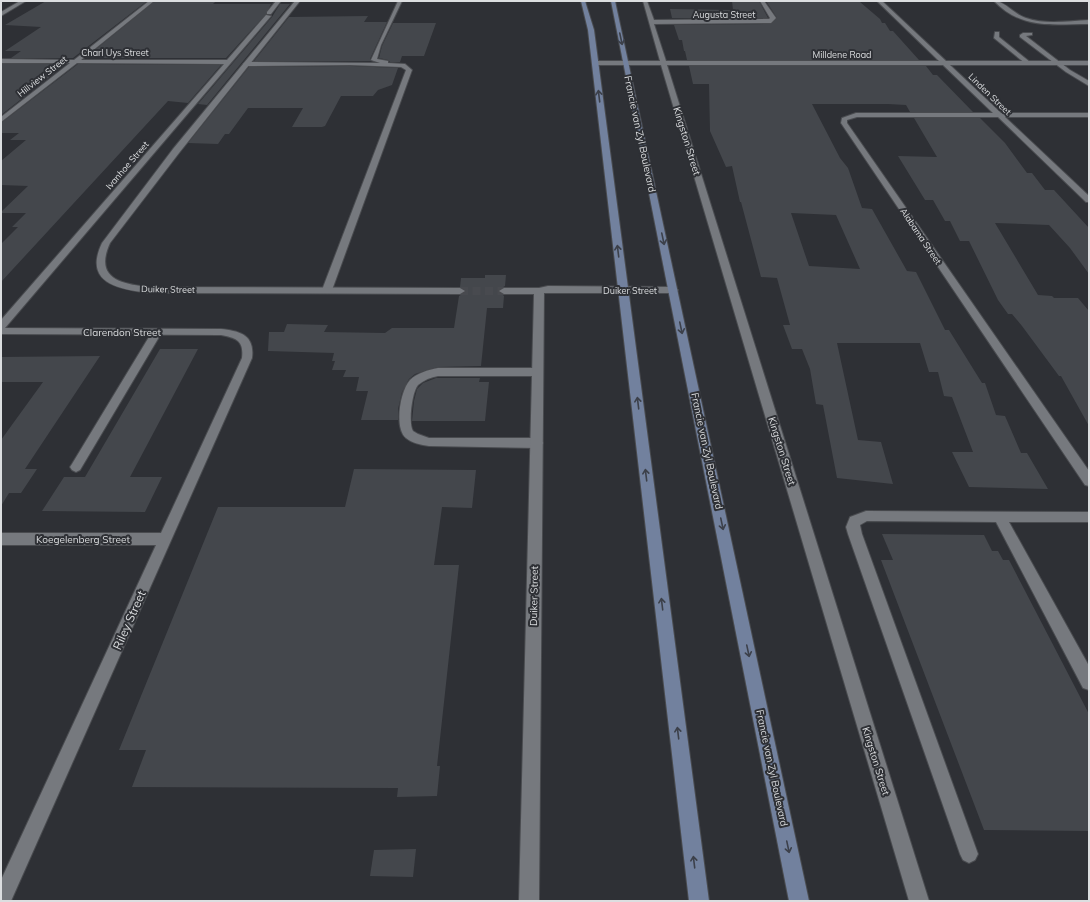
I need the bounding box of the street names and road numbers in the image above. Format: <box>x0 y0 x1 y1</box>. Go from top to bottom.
street label: Augusta Street <box>693 9 755 20</box>
street label: Charl Uys Street <box>81 47 149 59</box>
street label: Milldene Road <box>812 49 872 60</box>
street label: Hillview Street <box>15 53 69 99</box>
street label: Linden Street <box>966 71 1014 117</box>
street label: Francie van Zyl Boulevard <box>621 75 659 193</box>
street label: Kingston Street <box>670 105 704 177</box>
street label: Ivanhoe Street <box>103 139 151 191</box>
street label: Alabama Street <box>898 206 944 266</box>
street label: Duiker Street <box>141 283 195 295</box>
street label: Duiker Street <box>603 285 657 296</box>
street label: Clarendon Street <box>83 326 161 339</box>
street label: Francie van Zyl Boulevard <box>688 392 726 510</box>
street label: Kingston Street <box>765 415 799 487</box>
street label: Koegelenberg Street <box>36 533 130 546</box>
street label: Duiker Street <box>527 565 541 626</box>
street label: Riley Street <box>109 588 149 652</box>
street label: Francie van Zyl Boulevard <box>753 709 791 827</box>
street label: Kingston Street <box>859 725 893 797</box>

